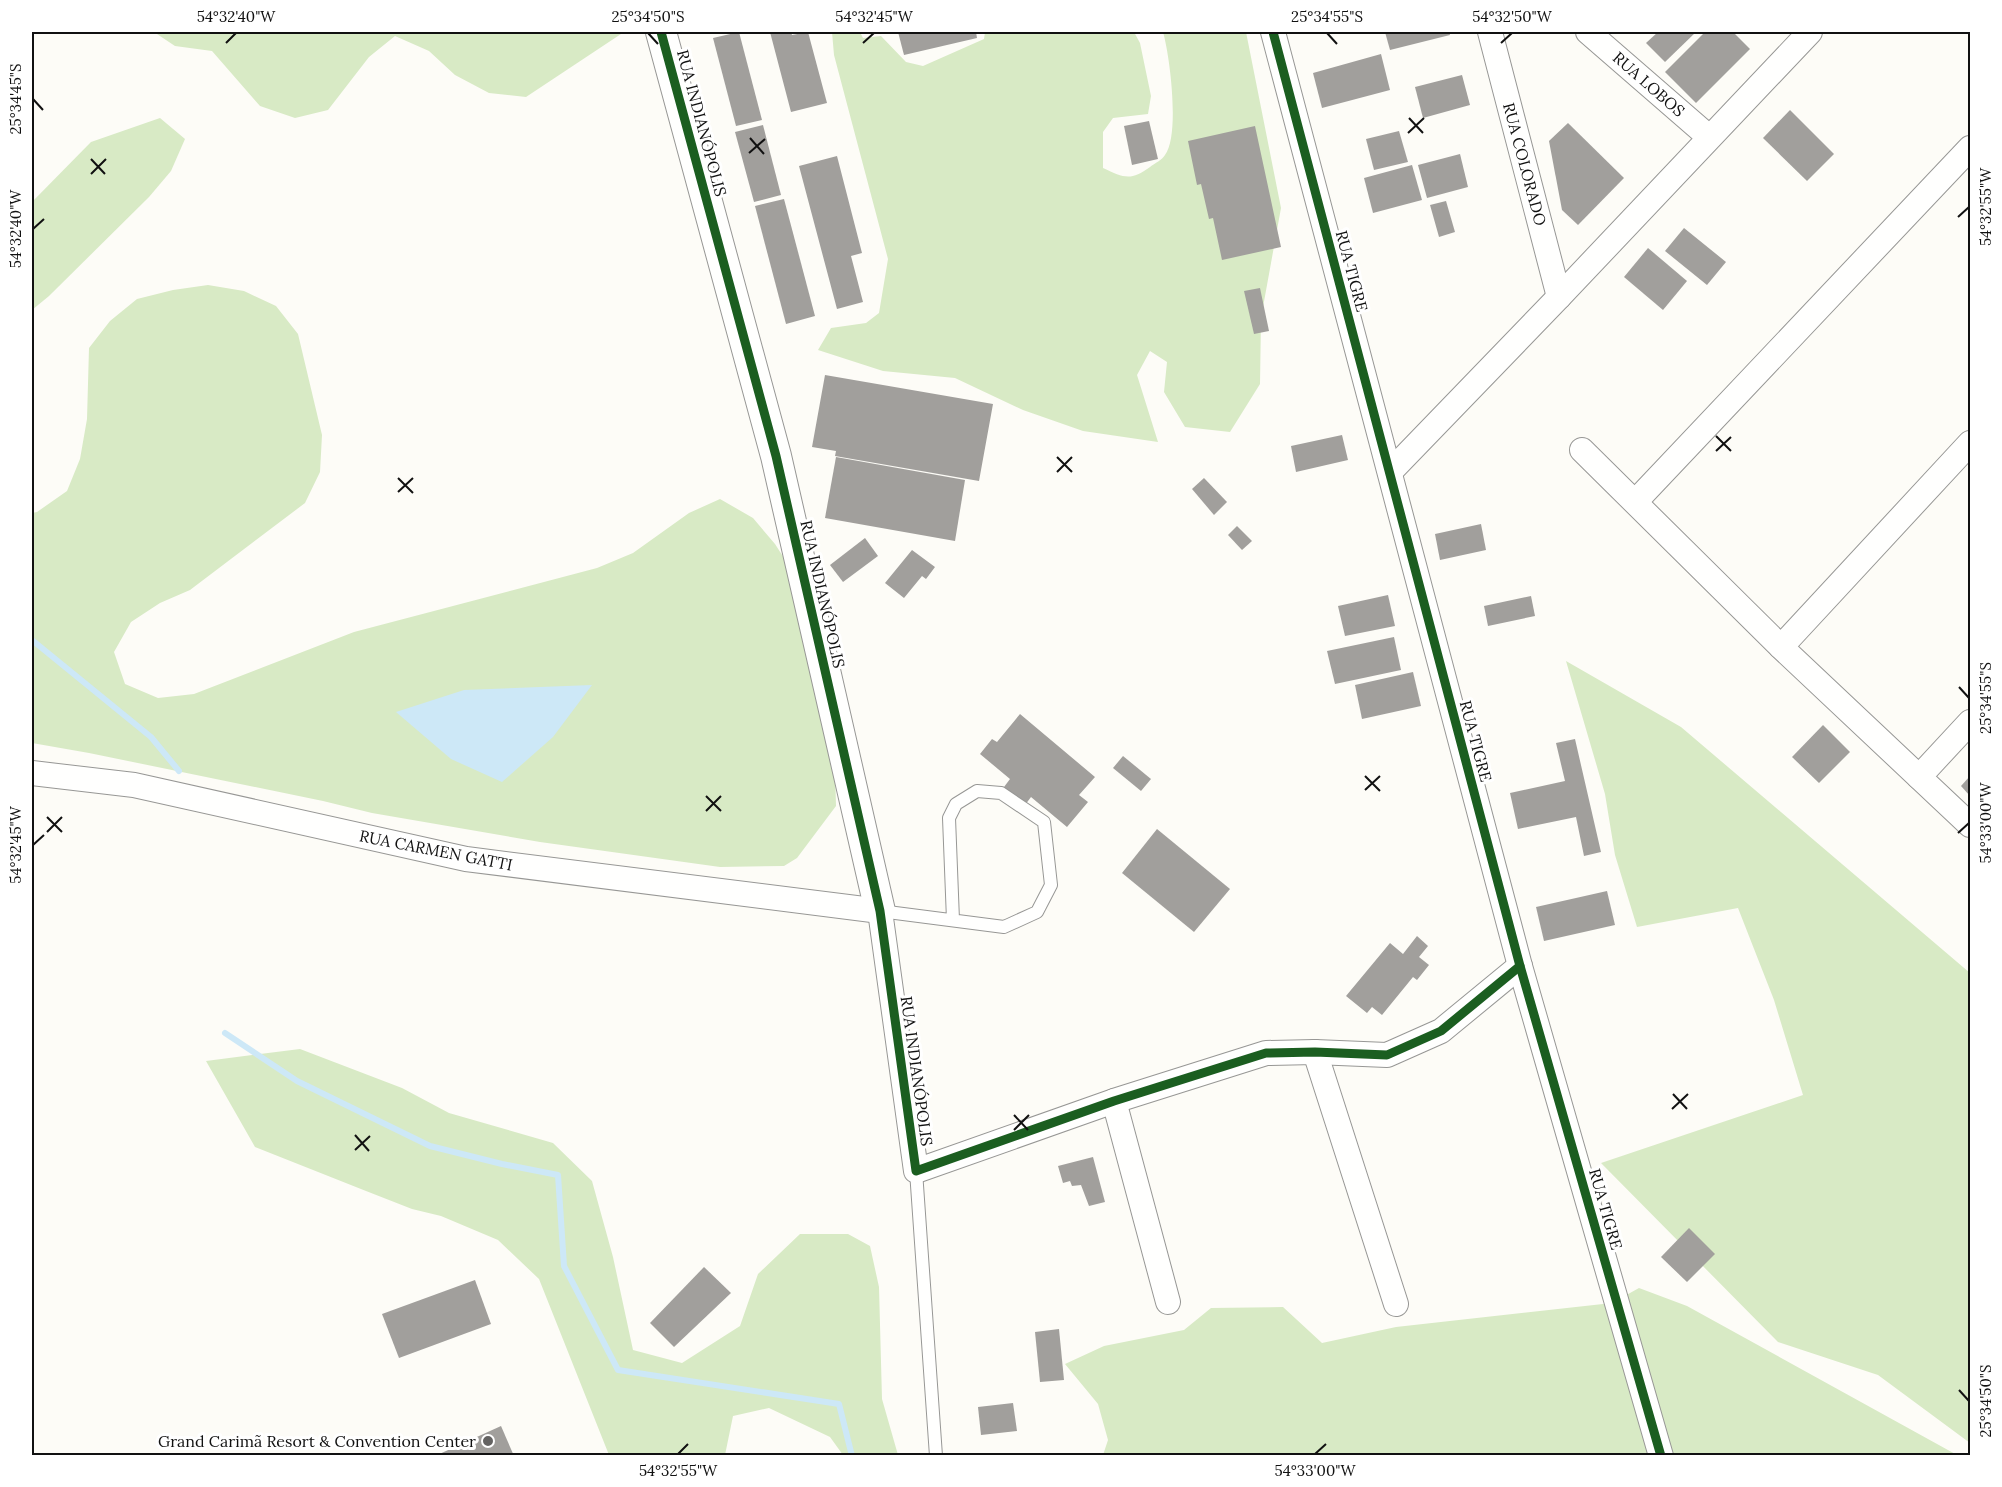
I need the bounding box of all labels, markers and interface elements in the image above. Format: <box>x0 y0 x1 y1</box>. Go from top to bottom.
text: 54°32'40"W <box>197 7 276 26</box>
text: 25°34'50"S <box>612 7 684 26</box>
text: 54°32'45"W <box>835 7 914 26</box>
text: 25°34'55"S <box>1291 7 1363 26</box>
text: 54°32'50"W <box>1472 7 1553 26</box>
street label: RUA INDIANÓPOLIS <box>673 47 731 199</box>
street label: RUA LOBOS <box>1609 47 1689 121</box>
text: 25°34'45"S <box>6 63 25 135</box>
street label: RUA COLORADO <box>1499 100 1551 228</box>
text: 54°32'55"W <box>1976 167 1995 246</box>
text: 54°32'40"W <box>6 189 25 268</box>
street label: RUA TIGRE <box>1332 228 1372 314</box>
street label: RUA INDIANÓPOLIS <box>796 518 850 670</box>
text: 25°34'55"S <box>1976 662 1995 734</box>
street label: RUA TIGRE <box>1456 698 1496 784</box>
text: 54°33'00"W <box>1976 782 1995 863</box>
text: 54°32'45"W <box>6 805 25 884</box>
street label: RUA CARMEN GATTI <box>358 825 514 875</box>
street label: RUA INDIANÓPOLIS <box>897 995 937 1147</box>
street label: RUA TIGRE <box>1585 1166 1627 1252</box>
text: 25°34'50"S <box>1976 1365 1995 1437</box>
place label: Grand Carimã Resort & Convention Center <box>158 1431 476 1451</box>
marker: Grand Carimã Resort & Convention Center <box>481 1434 495 1448</box>
text: 54°32'55"W <box>639 1461 718 1480</box>
text: 54°33'00"W <box>1275 1461 1356 1480</box>

